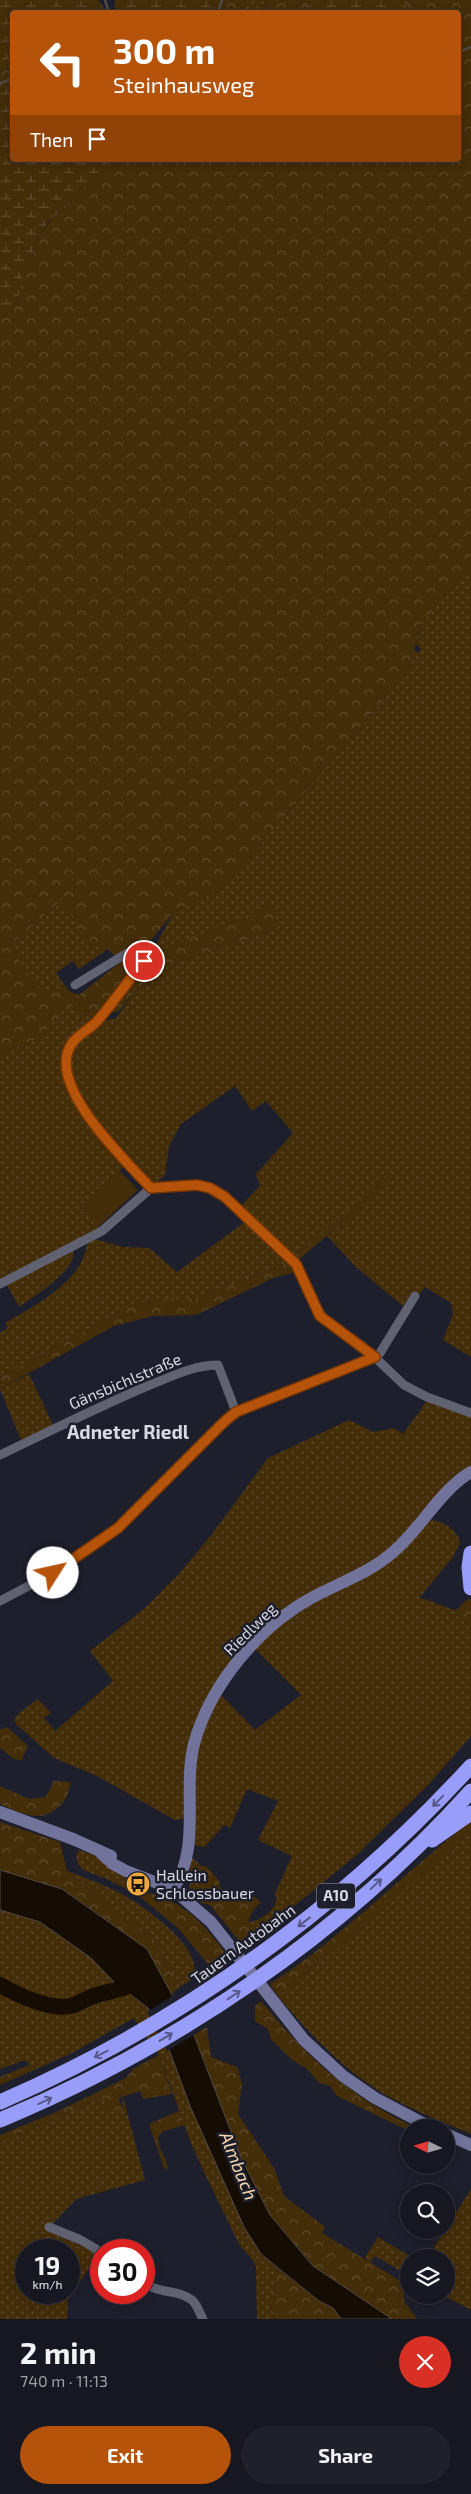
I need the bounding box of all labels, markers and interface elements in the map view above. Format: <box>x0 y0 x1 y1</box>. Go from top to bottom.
text: 300 m <box>113 29 215 71</box>
icon: left <box>30 30 95 95</box>
text: Steinhausweg <box>113 71 254 97</box>
icon: arrive <box>83 125 111 153</box>
text: Then <box>30 128 73 151</box>
pin <box>123 940 165 982</box>
icon: arrive <box>130 947 158 975</box>
street label: Gänsbichlstraße <box>66 1348 184 1413</box>
district label: Adneter Riedl <box>67 1420 190 1443</box>
position arrow <box>26 1546 78 1598</box>
street label: Riedlweg <box>219 1598 280 1659</box>
one-way arrow <box>432 1795 444 1807</box>
place label: Hallein Schlossbauer <box>156 1865 255 1902</box>
bus stop icon: Hallein Schlossbauer <box>125 1871 151 1897</box>
one-way arrow <box>369 1878 382 1890</box>
road number: A10 <box>317 1884 355 1908</box>
street label: Tauern Autobahn <box>187 1899 298 1988</box>
one-way arrow <box>298 1916 311 1927</box>
one-way arrow <box>227 1990 241 2000</box>
one-way arrow <box>159 2032 173 2042</box>
one-way arrow <box>94 2049 109 2059</box>
one-way arrow <box>37 2096 52 2105</box>
north arrow <box>400 2119 455 2174</box>
map controls <box>400 2119 455 2304</box>
water label: Almbach <box>215 2127 263 2203</box>
button: search <box>400 2184 455 2239</box>
speed limit sign: 30 <box>90 2239 155 2304</box>
button: layers <box>400 2249 455 2304</box>
text: 19 <box>35 2250 60 2280</box>
text: km/h <box>33 2277 62 2291</box>
text: 2 min <box>20 2334 97 2370</box>
button: close <box>399 2336 451 2388</box>
text: 740 m · 11:13 <box>20 2371 108 2390</box>
button: Exit <box>20 2426 231 2484</box>
button: Share <box>241 2426 451 2484</box>

